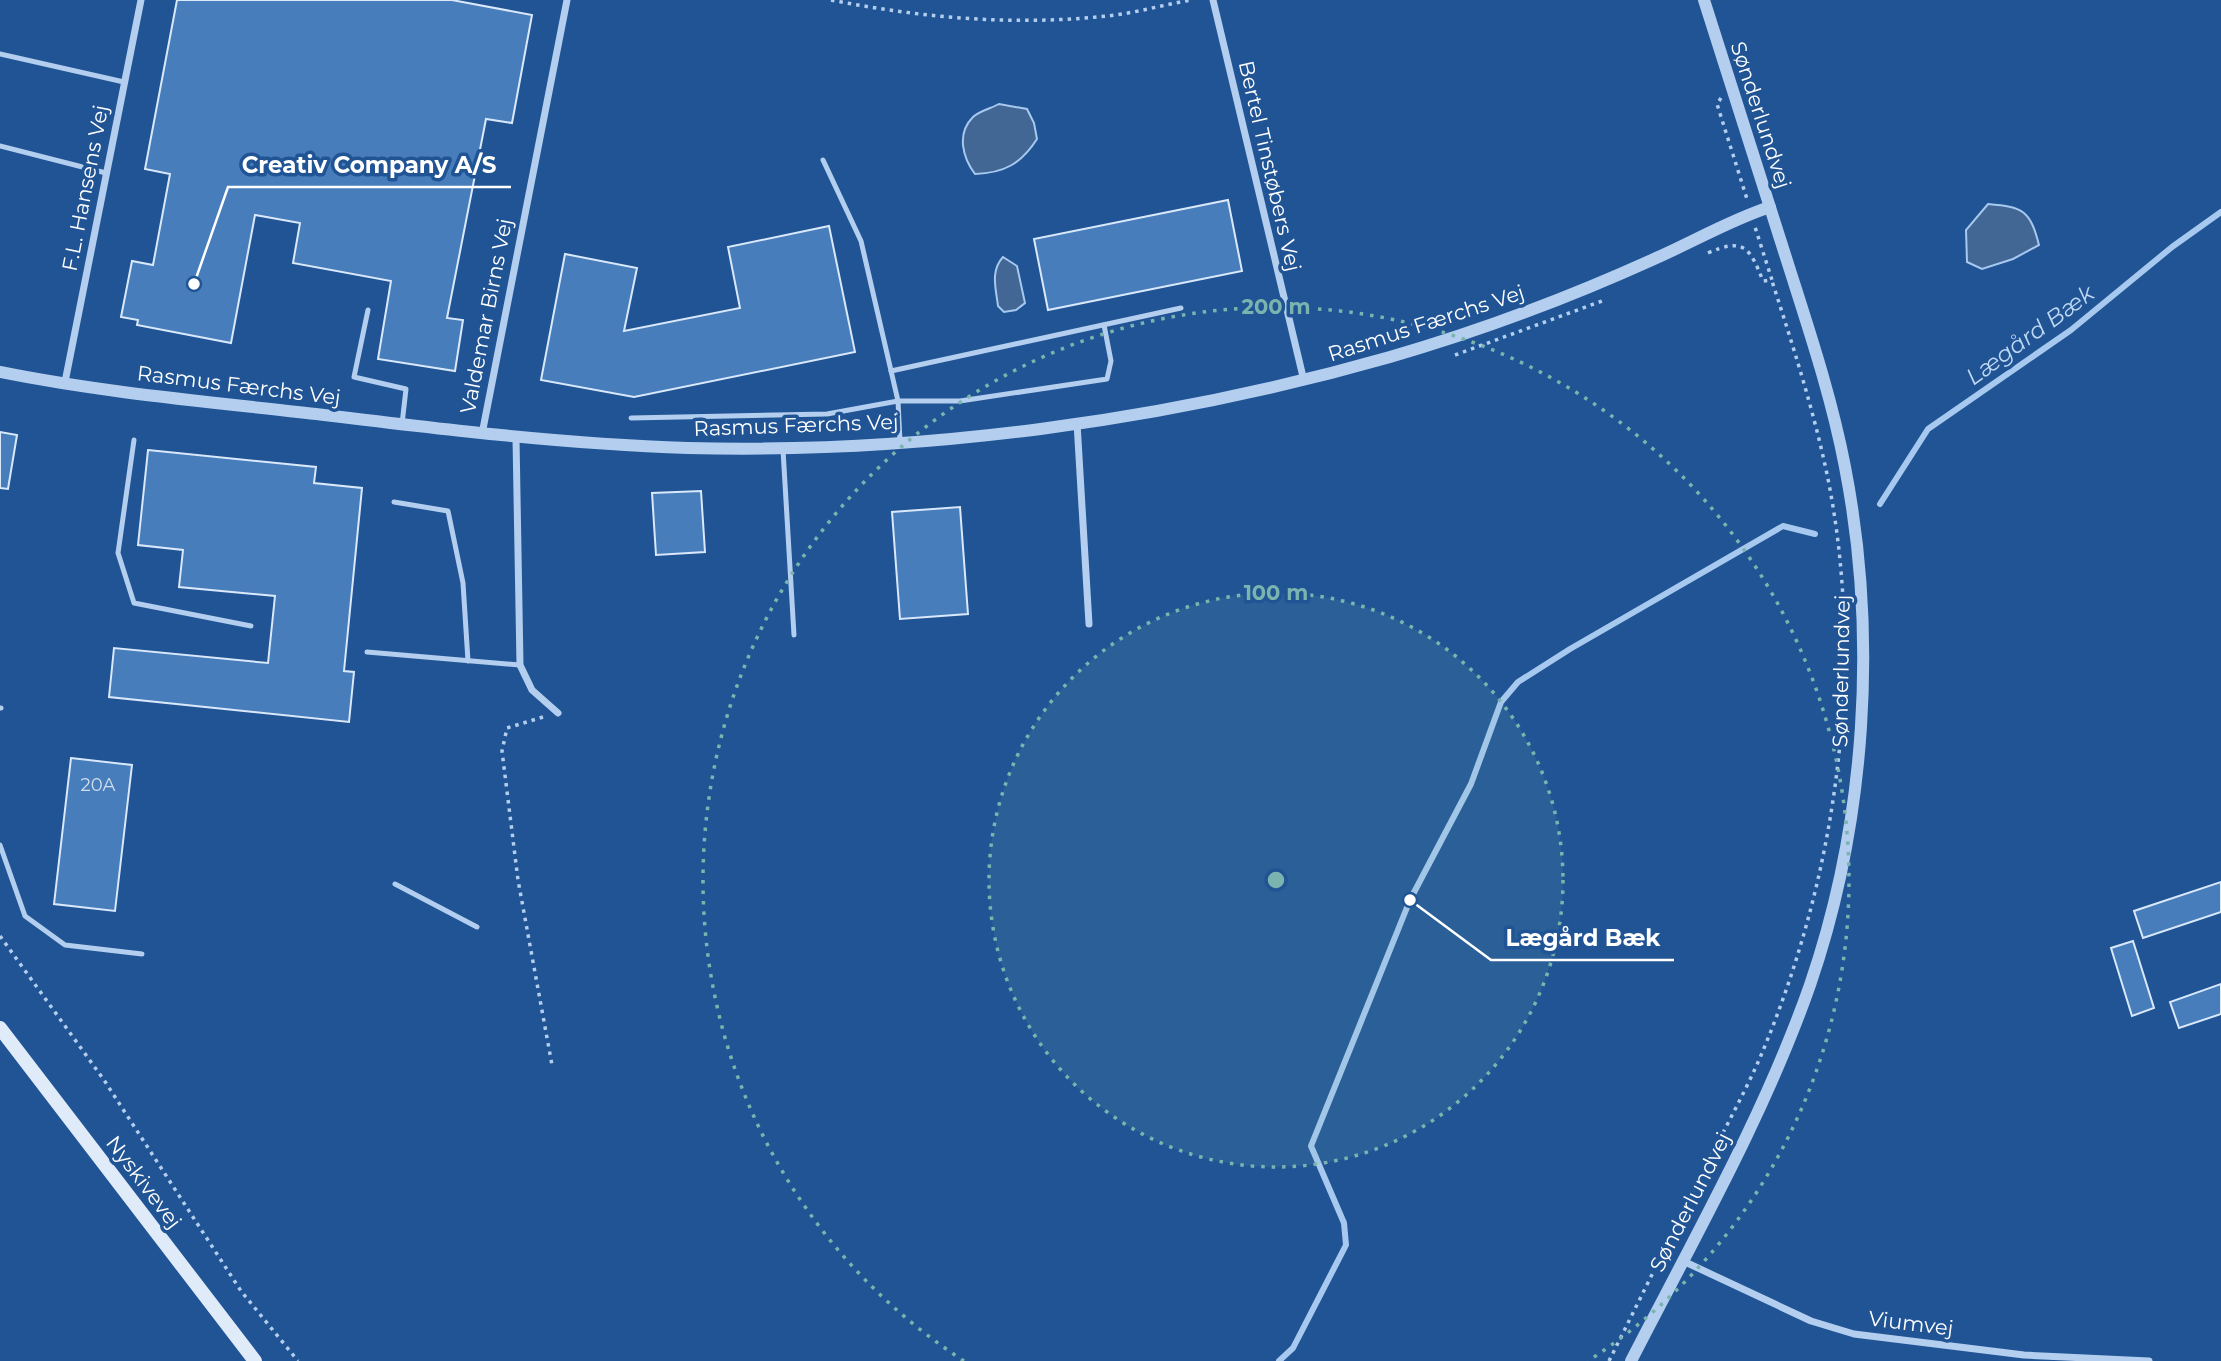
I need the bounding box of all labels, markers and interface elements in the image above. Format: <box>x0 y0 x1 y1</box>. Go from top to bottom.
street label: Sønderlundvej <box>1725 38 1797 192</box>
street label: Bertel Tinstøbers Vej <box>1234 58 1306 274</box>
street label: F.L. Hansens Vej <box>57 103 113 273</box>
callout: Creativ Company A/S <box>228 143 511 187</box>
text: Creativ Company A/S <box>242 151 497 179</box>
street label: Valdemar Birns Vej <box>455 216 517 416</box>
water label: Lægård Bæk <box>1960 278 2101 391</box>
street label: Rasmus Færchs Vej <box>1325 279 1527 367</box>
text: 200 m <box>1242 294 1310 319</box>
street label: Rasmus Færchs Vej <box>136 360 342 410</box>
street label: Rasmus Færchs Vej <box>693 409 899 441</box>
text: 100 m <box>1244 580 1308 605</box>
street label: Sønderlundvej <box>1827 594 1855 748</box>
house number: 20A <box>81 774 116 796</box>
centre of rings <box>1264 868 1288 892</box>
callout: Lægård Bæk <box>1491 916 1674 960</box>
text: Lægård Bæk <box>1506 924 1661 952</box>
street label: Sønderlundvej <box>1644 1128 1736 1276</box>
street label: Nyskivevej <box>101 1131 187 1233</box>
street label: Viumvej <box>1867 1305 1955 1341</box>

